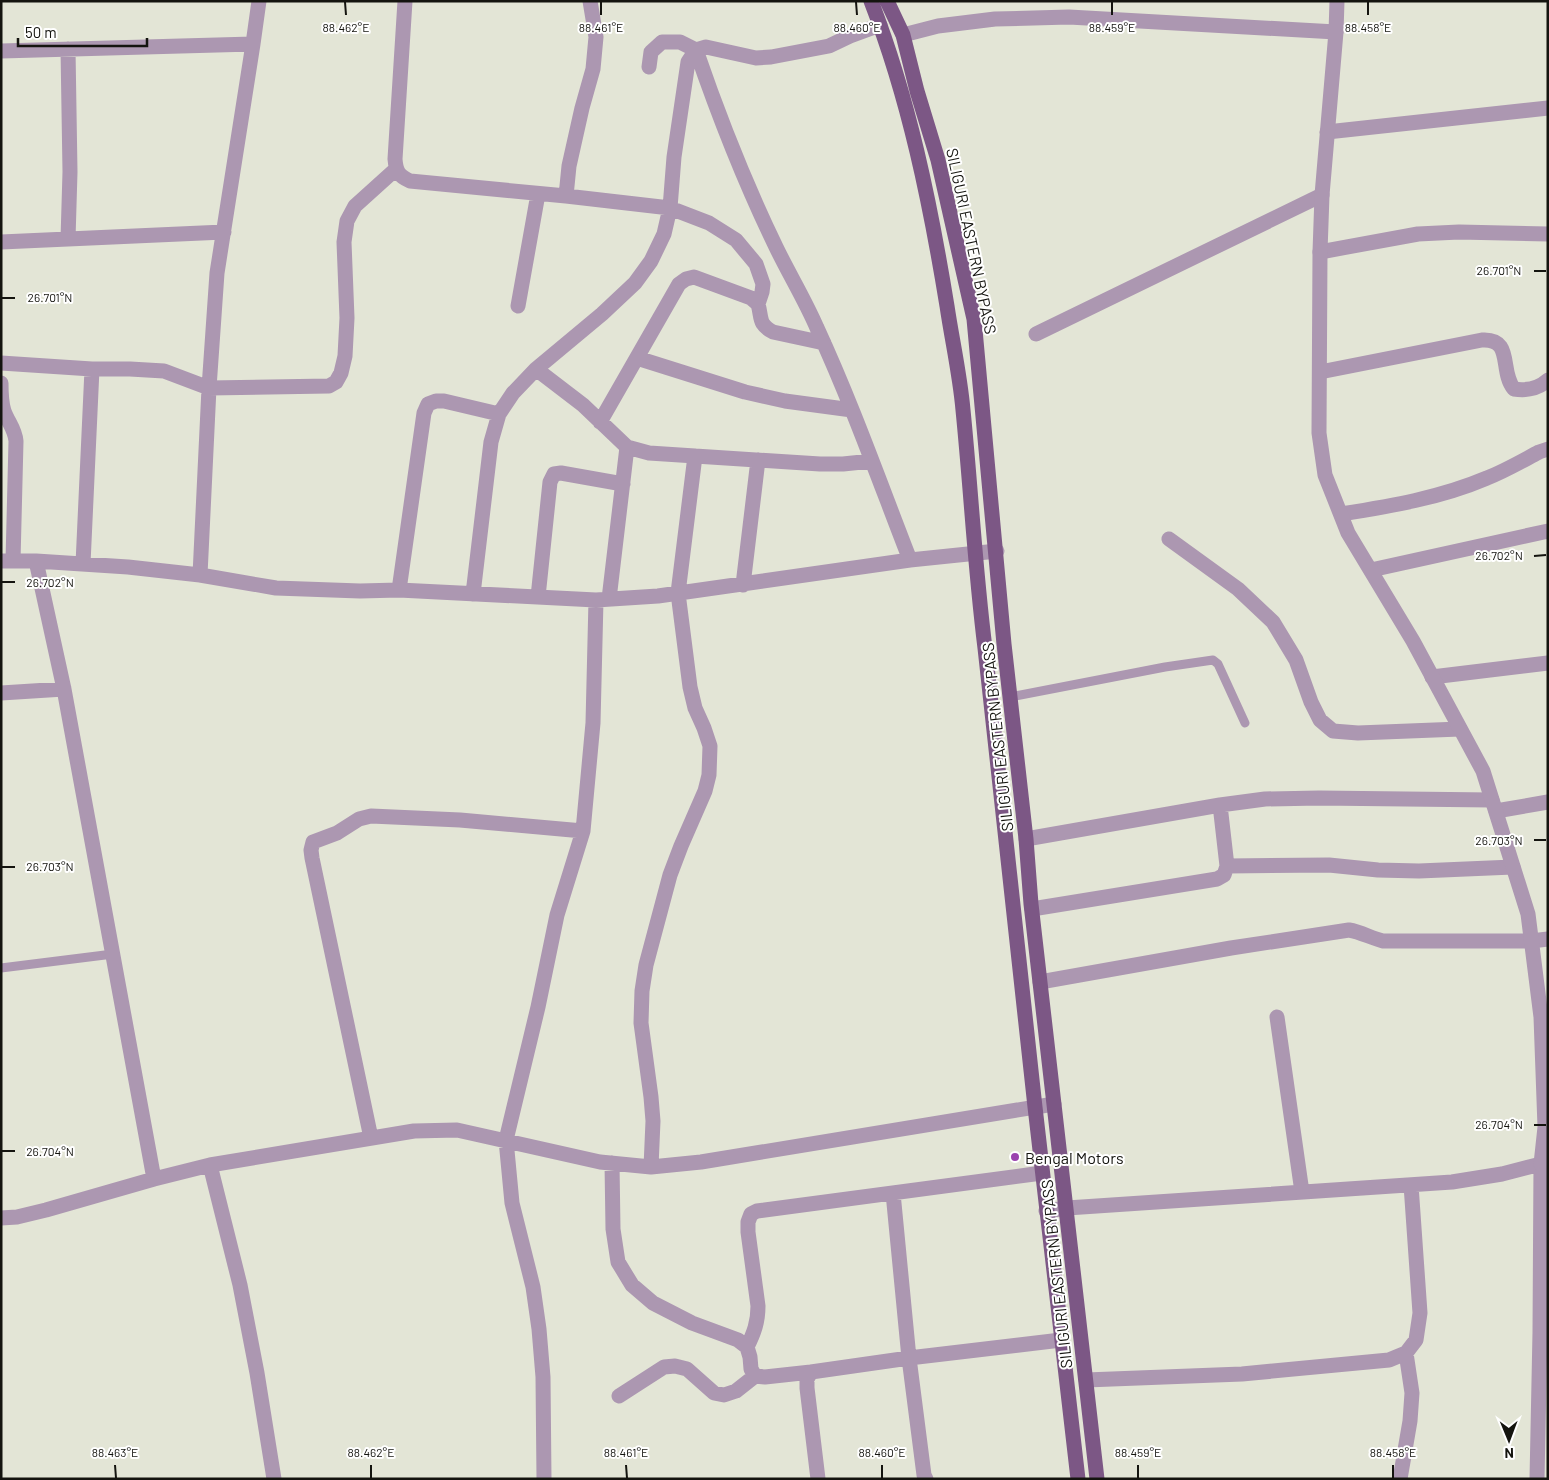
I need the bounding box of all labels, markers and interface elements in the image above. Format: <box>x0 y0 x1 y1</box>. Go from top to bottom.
scale bar <box>18 15 146 47</box>
text: 88.462°E <box>323 20 369 34</box>
text: 88.461°E <box>579 20 623 34</box>
text: 88.460°E <box>833 20 881 34</box>
text: 88.459°E <box>1089 20 1135 34</box>
text: 88.458°E <box>1345 20 1391 34</box>
text: 50 m <box>25 23 57 41</box>
street label: SILIGURI EASTERN BYPASS <box>943 146 1001 336</box>
text: 26.701°N <box>1477 263 1521 277</box>
text: 26.701°N <box>28 290 72 304</box>
text: 26.702°N <box>1475 548 1523 562</box>
text: 26.702°N <box>26 575 74 589</box>
street label: SILIGURI EASTERN BYPASS <box>978 642 1016 832</box>
text: 26.703°N <box>1475 833 1523 847</box>
text: 26.703°N <box>26 859 74 873</box>
text: 26.704°N <box>1475 1117 1523 1131</box>
text: 26.704°N <box>26 1144 74 1158</box>
place label: Bengal Motors <box>1025 1148 1124 1167</box>
marker: Bengal Motors <box>1009 1151 1021 1163</box>
street label: SILIGURI EASTERN BYPASS <box>1037 1179 1075 1369</box>
north arrow <box>1484 1415 1534 1465</box>
text: 88.463°E <box>92 1445 138 1459</box>
text: 88.462°E <box>348 1445 394 1459</box>
text: 88.461°E <box>604 1445 648 1459</box>
text: 88.460°E <box>858 1445 906 1459</box>
text: 88.459°E <box>1115 1445 1161 1459</box>
text: 88.458°E <box>1370 1445 1416 1459</box>
text: N <box>1504 1445 1514 1462</box>

